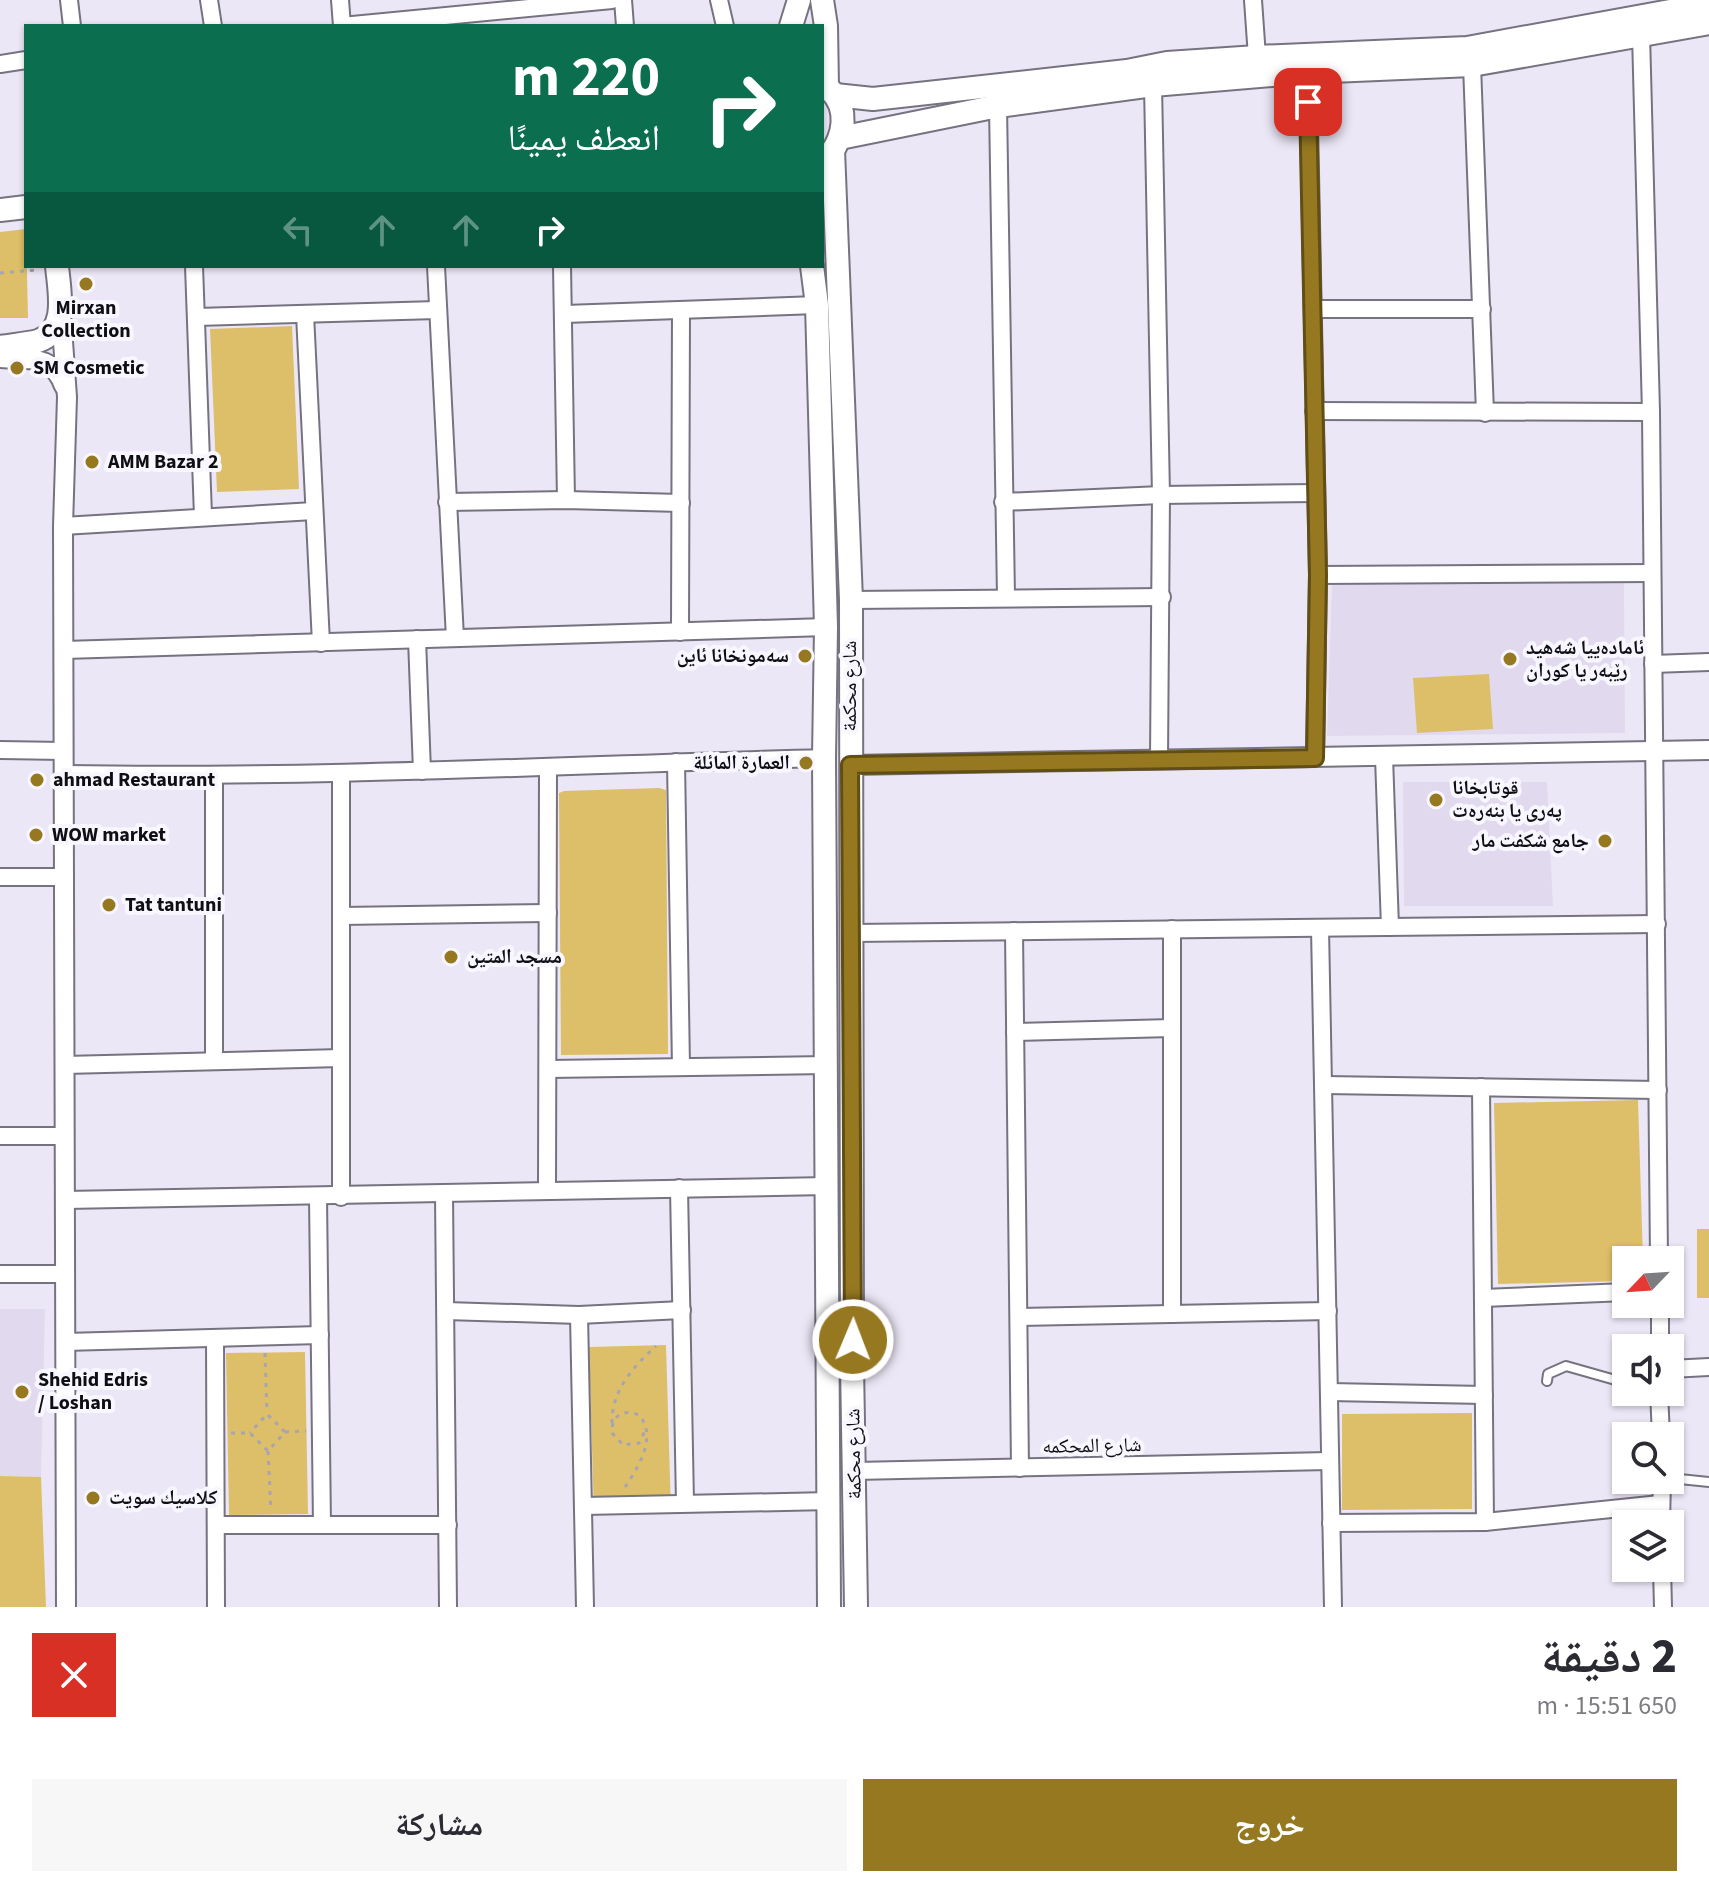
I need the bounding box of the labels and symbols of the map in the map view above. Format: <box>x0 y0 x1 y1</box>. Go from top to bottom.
pin <box>1274 68 1342 136</box>
marker: Mirxan Collection <box>77 275 95 293</box>
place label: Mirxan Collection <box>41 294 131 345</box>
place label: SM Cosmetic <box>33 354 145 382</box>
marker: SM Cosmetic <box>8 359 26 377</box>
place label: AMM Bazar 2 <box>107 448 219 476</box>
marker: AMM Bazar 2 <box>83 453 101 471</box>
place label: ئامادەییا شەهید رێبەر یا کوران <box>1526 634 1644 685</box>
street label: شارع محكمة <box>836 641 864 731</box>
place label: سەمونخانا ئاین <box>677 642 789 670</box>
marker: سەمونخانا ئاین <box>796 647 814 665</box>
marker: ئامادەییا شەهید رێبەر یا کوران <box>1501 650 1519 668</box>
place label: العمارة المائلة <box>693 749 790 777</box>
marker: العمارة المائلة <box>797 754 815 772</box>
place label: ahmad Restaurant <box>53 766 216 794</box>
marker: ahmad Restaurant <box>28 771 46 789</box>
place label: قوتابخانا پەری یا بنەرەت <box>1452 774 1562 825</box>
marker: قوتابخانا پەری یا بنەرەت <box>1427 791 1445 809</box>
place label: WOW market <box>52 821 166 849</box>
marker: WOW market <box>27 826 45 844</box>
place label: جامع شكفت مار <box>1472 827 1589 855</box>
marker: جامع شكفت مار <box>1596 832 1614 850</box>
place label: Tat tantuni <box>125 891 222 919</box>
marker: Tat tantuni <box>100 896 118 914</box>
place label: مسجد المتين <box>467 943 562 971</box>
marker: مسجد المتين <box>442 948 460 966</box>
north arrow <box>1612 1246 1684 1318</box>
position arrow <box>811 1298 895 1382</box>
place label: Shehid Edris / Loshan <box>38 1366 148 1417</box>
marker: Shehid Edris / Loshan <box>13 1383 31 1401</box>
street label: شارع محكمة <box>839 1408 869 1500</box>
street label: شارع المحكمه <box>1042 1431 1142 1461</box>
place label: كلاسيك سويت <box>109 1484 218 1512</box>
marker: كلاسيك سويت <box>84 1489 102 1507</box>

